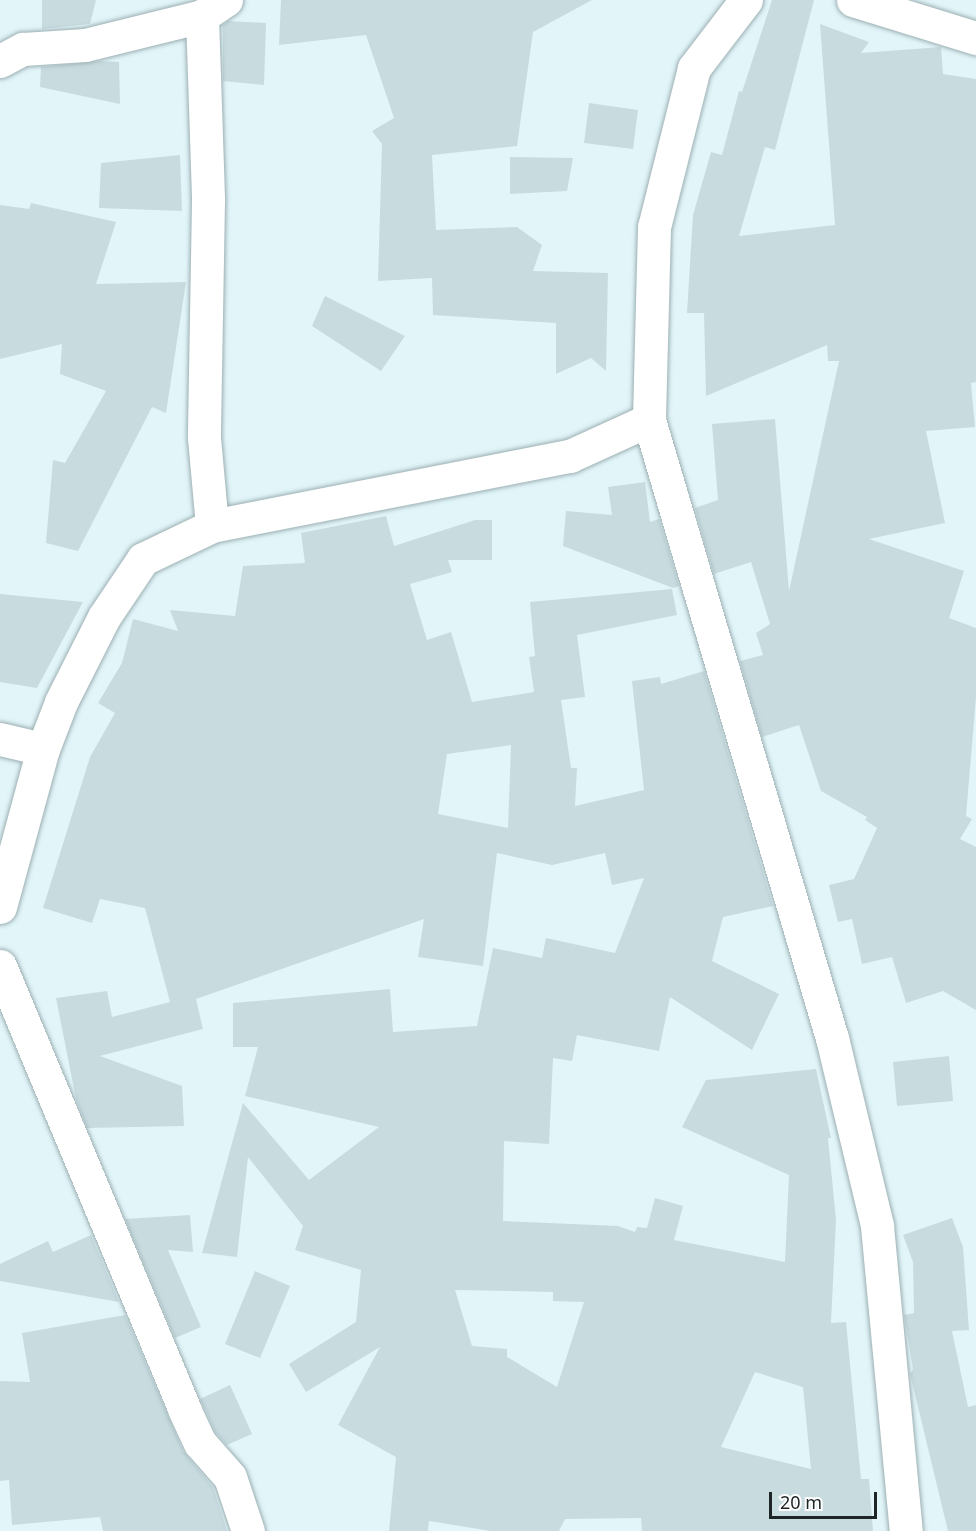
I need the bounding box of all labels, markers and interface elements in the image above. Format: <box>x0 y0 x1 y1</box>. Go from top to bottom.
scale bar <box>772 1480 880 1518</box>
text: 20 m <box>780 1490 822 1514</box>

